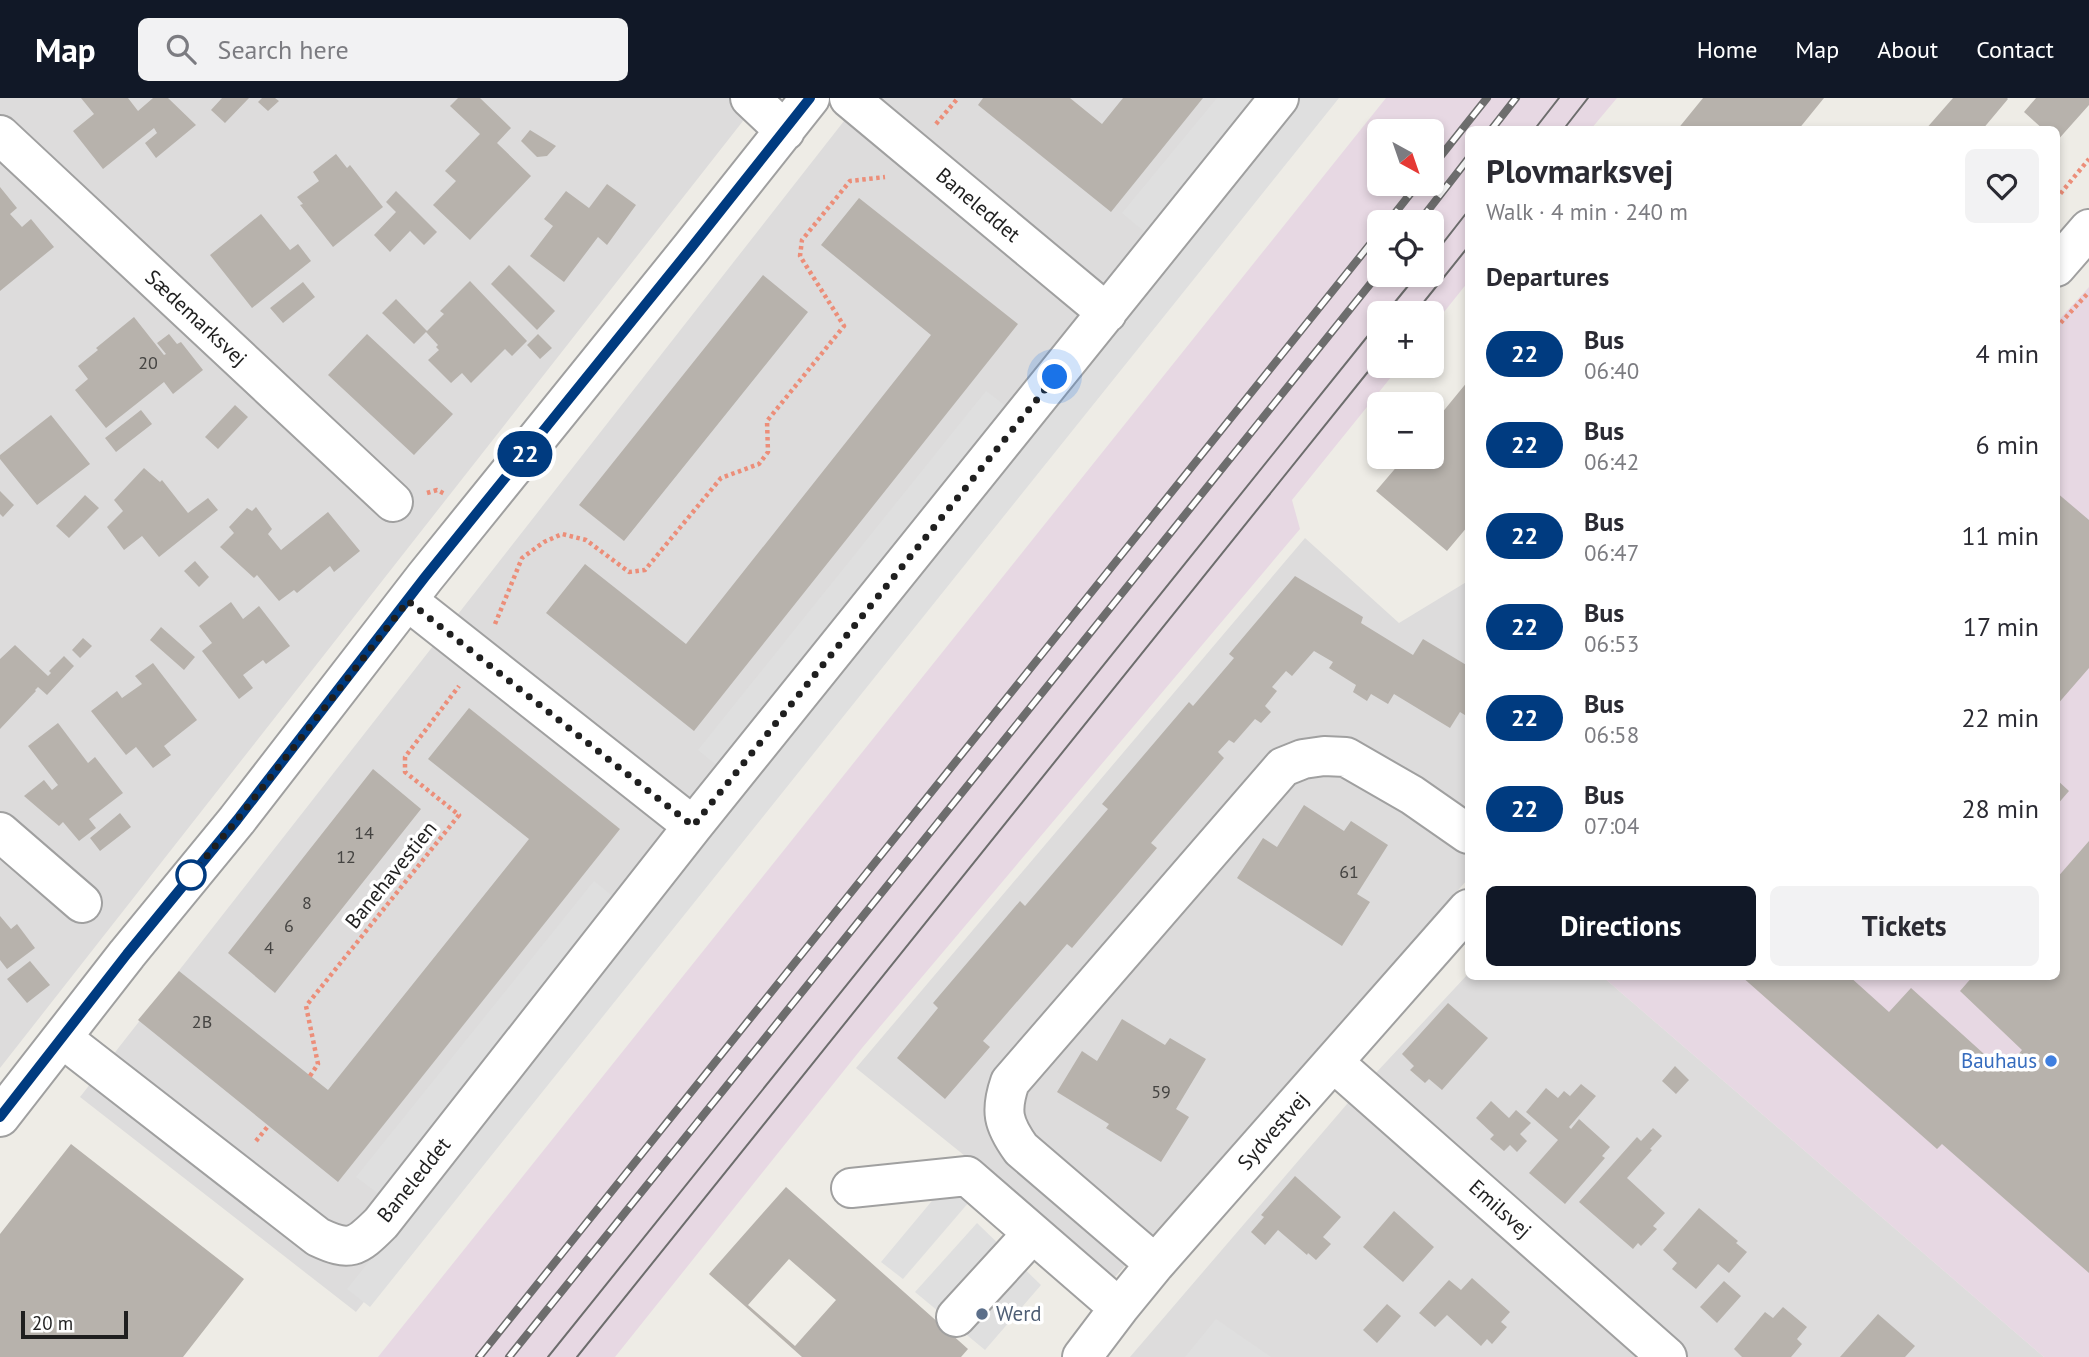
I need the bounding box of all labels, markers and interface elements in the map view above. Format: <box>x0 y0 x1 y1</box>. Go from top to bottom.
search box <box>138 18 628 81</box>
text: Map <box>35 28 96 71</box>
icon: search <box>162 30 200 68</box>
text: Search here <box>218 33 349 66</box>
text: Home <box>1697 34 1757 65</box>
text: Map <box>1795 34 1839 65</box>
text: About <box>1877 34 1938 65</box>
text: Contact <box>1976 34 2054 65</box>
north arrow <box>1367 119 1444 196</box>
map controls <box>1367 119 1444 469</box>
text: Plovmarksvej <box>1486 149 1673 192</box>
button: heart <box>1965 149 2039 223</box>
street label: Baneleddet <box>931 161 1026 248</box>
text: Walk · 4 min · 240 m <box>1486 197 1688 226</box>
button: locate <box>1367 210 1444 287</box>
text: Departures <box>1486 260 1609 293</box>
street label: Sædemarksvej <box>140 264 253 372</box>
button: + <box>1367 301 1444 378</box>
text: Bus <box>1584 323 1624 356</box>
text: 4 min <box>1976 337 2039 370</box>
text: 22 <box>1511 338 1538 369</box>
house number: 20 <box>138 351 158 374</box>
text: 06:40 <box>1584 356 1639 385</box>
your location <box>1037 359 1072 394</box>
button: − <box>1367 392 1444 469</box>
text: Bus <box>1584 414 1624 447</box>
text: 6 min <box>1976 428 2039 461</box>
text: 22 <box>1511 429 1538 460</box>
line badge: 22 <box>494 431 556 477</box>
text: 22 <box>511 438 539 469</box>
text: 06:42 <box>1584 447 1639 476</box>
text: Bus <box>1584 505 1624 538</box>
text: 11 min <box>1961 519 2039 552</box>
text: 22 <box>1511 520 1538 551</box>
text: 06:47 <box>1584 538 1639 567</box>
text: Bus <box>1584 596 1624 629</box>
text: 17 min <box>1963 610 2039 643</box>
text: 22 <box>1511 611 1538 642</box>
text: 06:53 <box>1584 629 1639 658</box>
text: Bus <box>1584 687 1624 720</box>
text: 22 min <box>1961 701 2039 734</box>
text: 22 <box>1511 702 1538 733</box>
text: 06:58 <box>1584 720 1639 749</box>
text: Bus <box>1584 778 1624 811</box>
text: 28 min <box>1961 792 2039 825</box>
text: 22 <box>1511 793 1538 824</box>
text: 07:04 <box>1584 811 1639 840</box>
street label: Banehavestien <box>339 815 442 934</box>
house number: 14 <box>354 821 374 844</box>
house number: 12 <box>336 845 356 868</box>
unlabelled marker <box>176 860 206 890</box>
house number: 61 <box>1339 860 1359 883</box>
button: Directions <box>1486 886 1756 966</box>
button: Tickets <box>1770 886 2039 966</box>
house number: 8 <box>302 891 312 914</box>
house number: 6 <box>284 914 294 937</box>
house number: 4 <box>264 936 274 959</box>
house number: 2B <box>192 1010 212 1033</box>
place label: Bauhaus <box>1961 1047 2037 1074</box>
marker: Bauhaus <box>2043 1053 2059 1069</box>
house number: 59 <box>1151 1080 1171 1103</box>
street label: Sydvestvej <box>1231 1086 1314 1175</box>
street label: Baneleddet <box>371 1132 456 1228</box>
street label: Emilsvej <box>1463 1173 1537 1244</box>
place label: Werd <box>996 1300 1042 1327</box>
marker: Werd <box>974 1306 990 1322</box>
scale bar <box>21 1308 128 1340</box>
text: 20 m <box>32 1311 73 1335</box>

